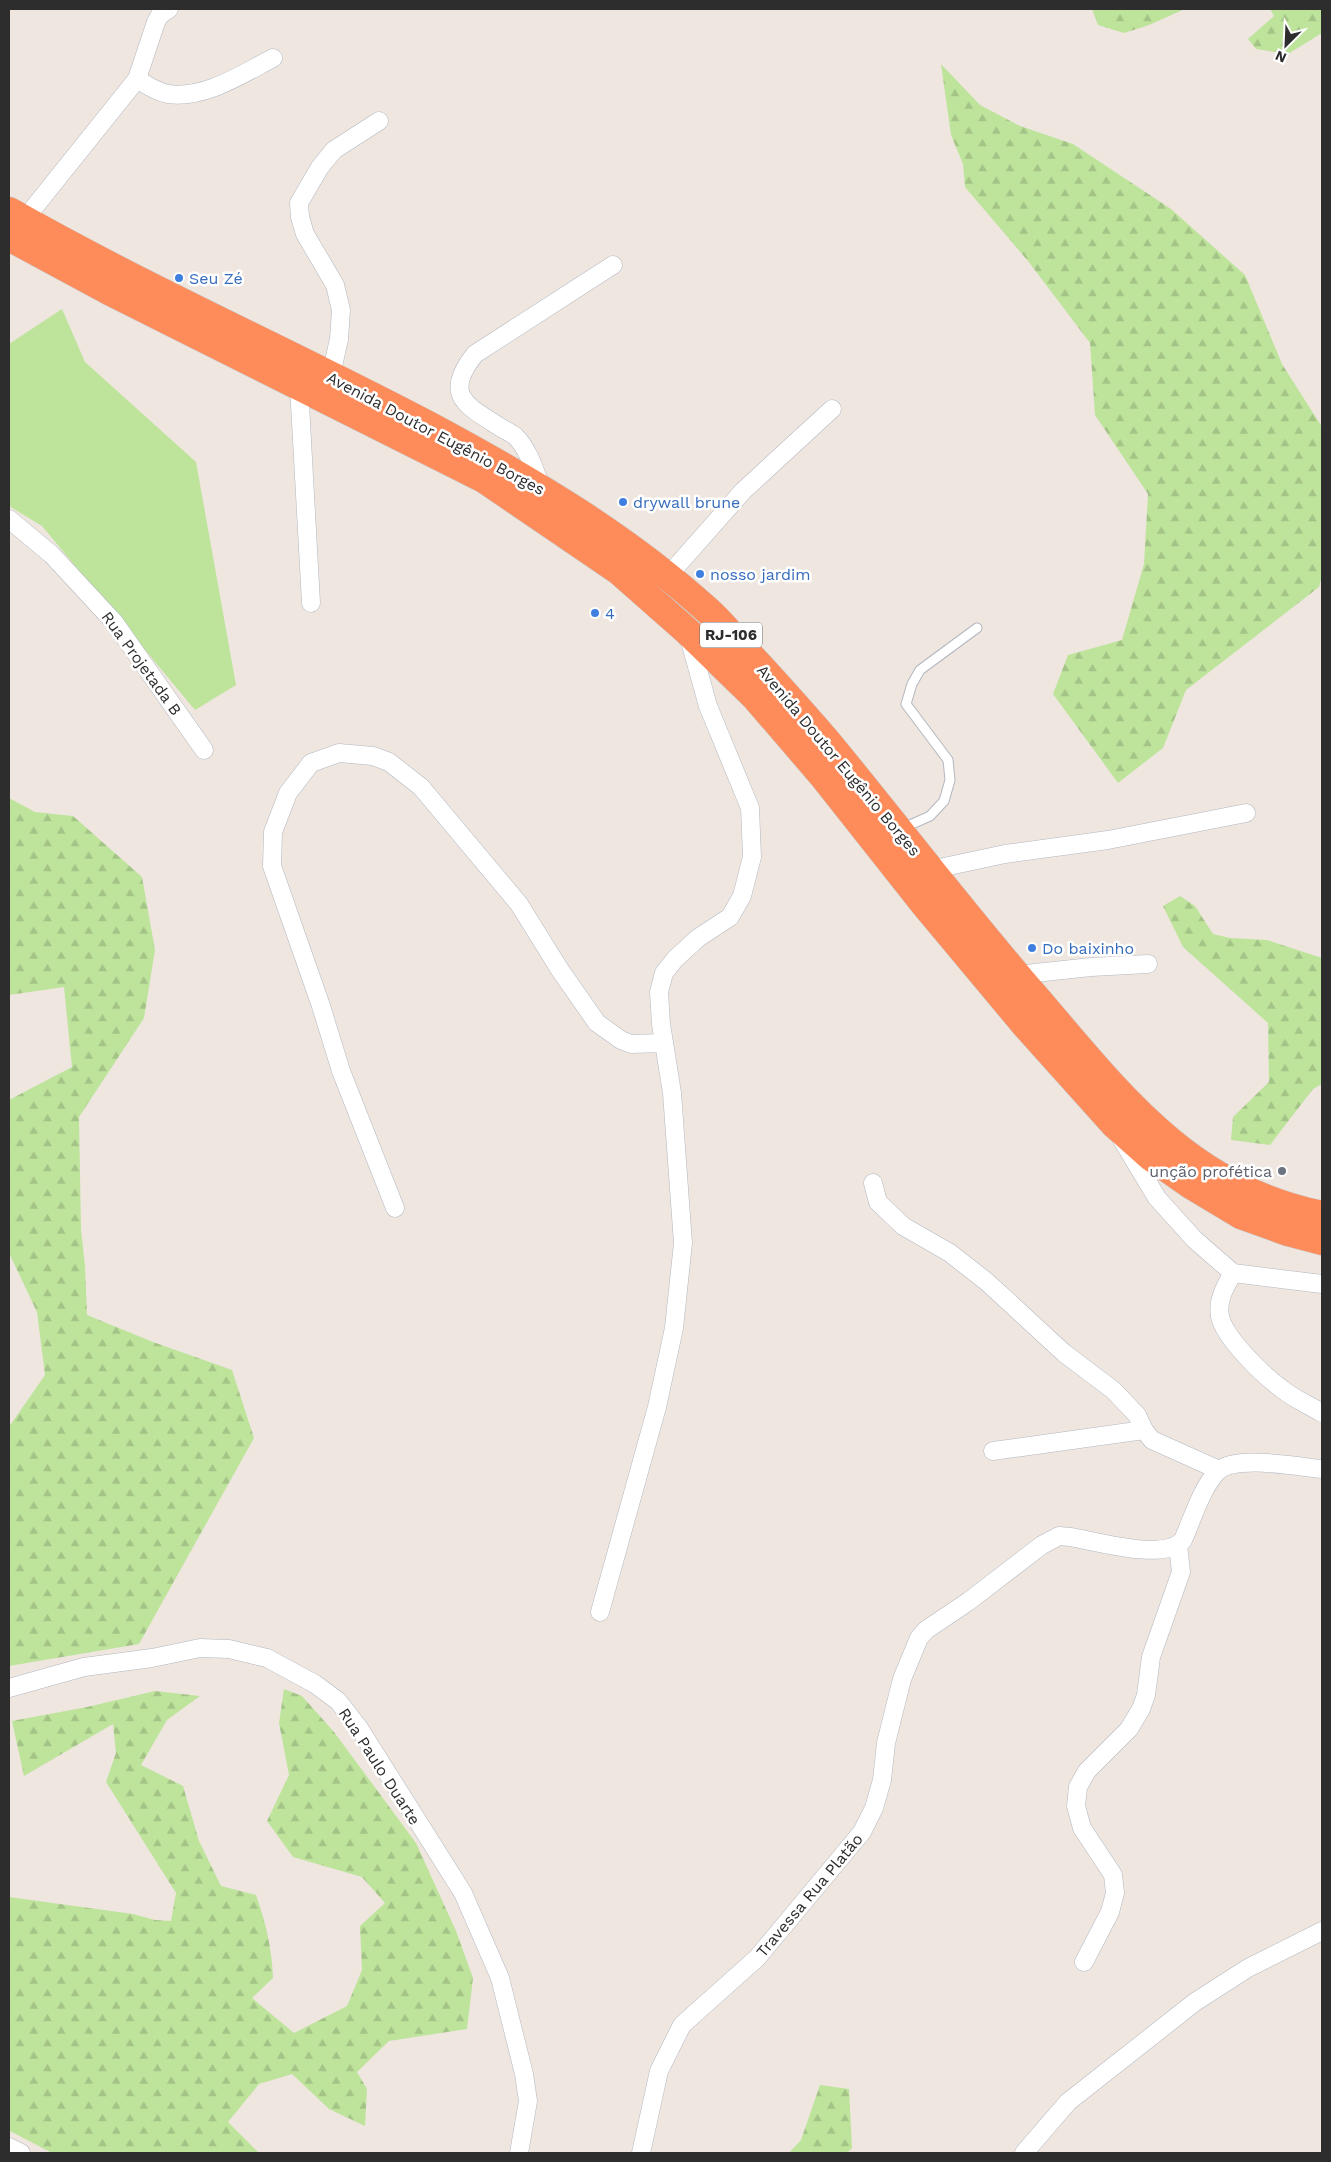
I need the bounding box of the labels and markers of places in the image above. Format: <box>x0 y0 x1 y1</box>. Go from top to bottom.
place label: Seu Zé <box>189 269 243 288</box>
marker: Seu Zé <box>173 272 185 284</box>
place label: drywall brune <box>633 493 740 512</box>
marker: drywall brune <box>617 496 629 508</box>
place label: nosso jardim <box>710 565 811 584</box>
marker: nosso jardim <box>694 568 706 580</box>
place label: 4 <box>605 604 615 623</box>
marker: 4 <box>589 607 601 619</box>
place label: Do baixinho <box>1042 939 1134 958</box>
marker: Do baixinho <box>1026 942 1038 954</box>
place label: unção profética <box>1149 1162 1272 1181</box>
marker: unção profética <box>1276 1165 1288 1177</box>

